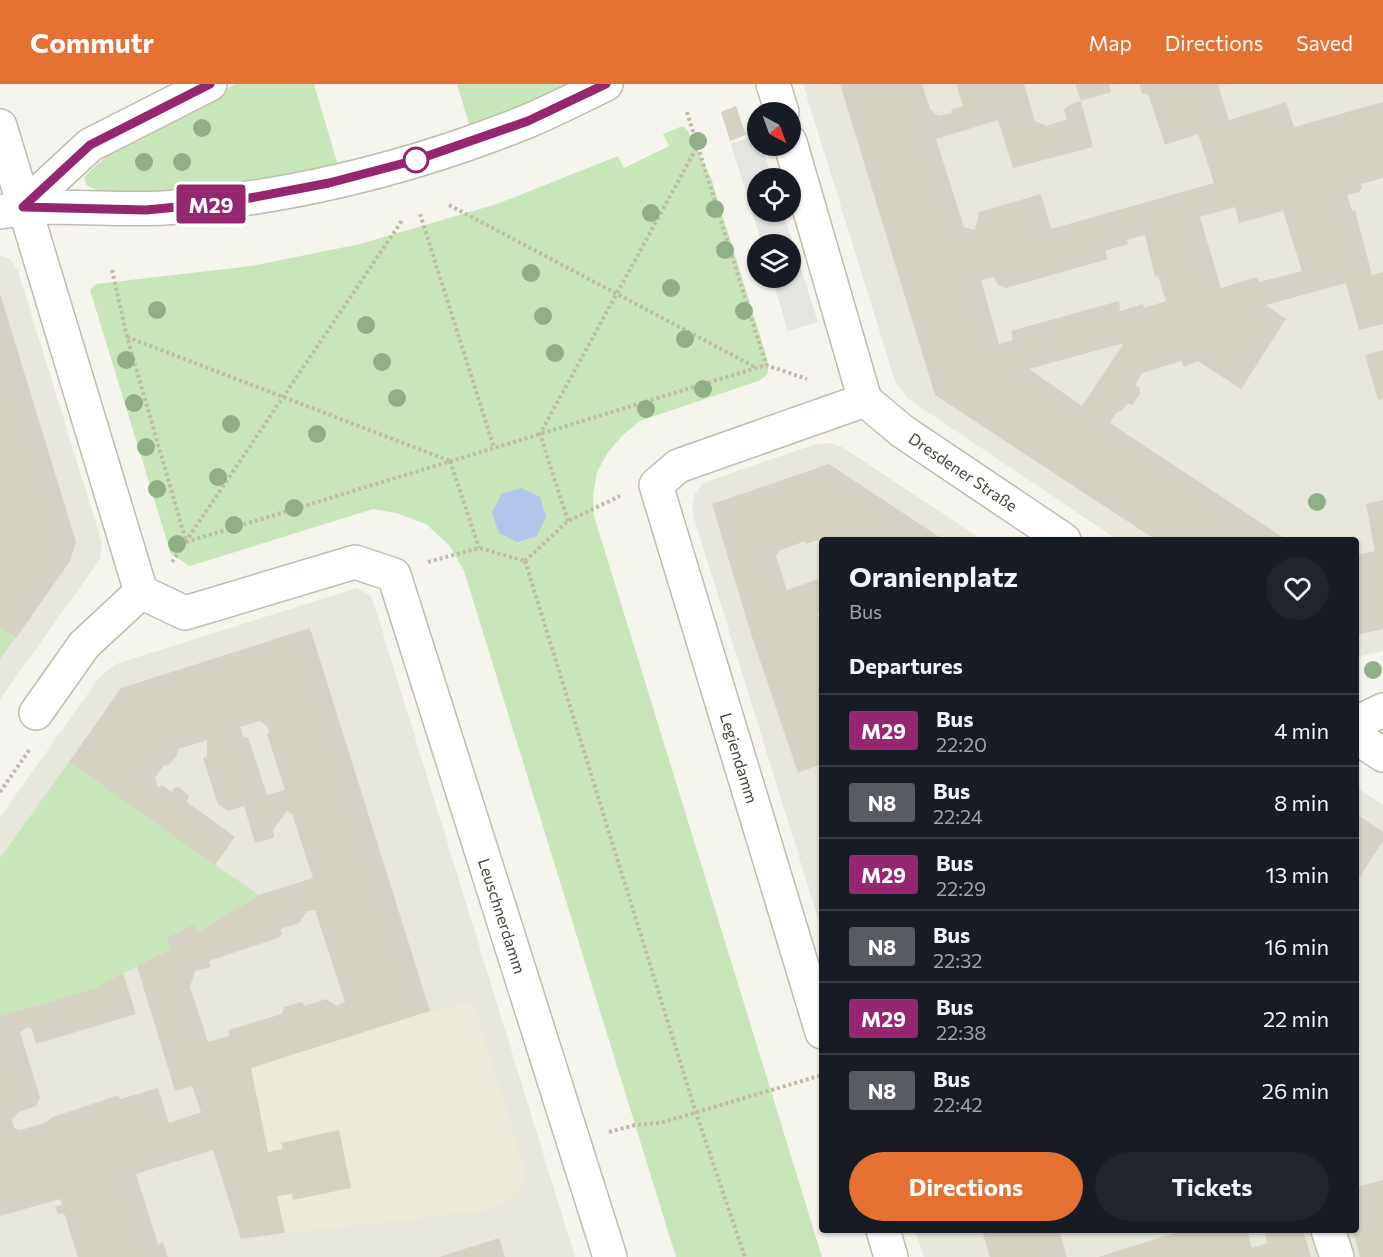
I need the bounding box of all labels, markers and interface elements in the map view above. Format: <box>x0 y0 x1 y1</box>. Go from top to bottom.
text: Commutr <box>30 25 154 59</box>
text: Map <box>1089 30 1132 55</box>
text: Directions <box>1165 30 1263 55</box>
text: Saved <box>1296 30 1353 55</box>
north arrow <box>747 102 801 156</box>
map controls <box>747 102 801 288</box>
unlabelled marker <box>403 147 429 173</box>
button: locate <box>747 168 801 222</box>
line badge: M29 <box>176 184 246 224</box>
text: M29 <box>188 192 234 217</box>
button: layers <box>747 234 801 288</box>
street label: Dresdener Straße <box>905 428 1021 515</box>
button: heart <box>1266 557 1329 620</box>
text: Oranienplatz <box>849 559 1018 593</box>
text: Bus <box>849 599 882 623</box>
text: Departures <box>849 652 963 679</box>
text: Bus <box>936 705 973 732</box>
street label: Legiendamm <box>717 710 762 805</box>
text: 4 min <box>1274 717 1329 744</box>
text: M29 <box>861 718 906 743</box>
text: 22:20 <box>936 732 987 756</box>
text: Bus <box>933 777 970 804</box>
text: 8 min <box>1274 789 1329 816</box>
text: N8 <box>868 790 896 815</box>
text: 22:24 <box>933 804 983 828</box>
text: Bus <box>936 849 973 876</box>
street label: Leuschnerdamm <box>475 856 530 976</box>
text: 13 min <box>1265 861 1329 888</box>
text: M29 <box>861 862 906 887</box>
text: 22:29 <box>936 876 986 900</box>
text: Bus <box>933 921 970 948</box>
text: 16 min <box>1265 933 1329 960</box>
text: N8 <box>868 934 896 959</box>
text: 22:32 <box>933 948 982 972</box>
text: Bus <box>936 993 973 1020</box>
text: 22 min <box>1263 1005 1329 1032</box>
text: M29 <box>861 1006 906 1031</box>
text: 22:38 <box>936 1020 986 1044</box>
text: Bus <box>933 1065 970 1092</box>
text: 26 min <box>1262 1077 1329 1104</box>
text: N8 <box>868 1078 896 1103</box>
text: 22:42 <box>933 1092 983 1116</box>
button: Directions <box>849 1152 1083 1221</box>
button: Tickets <box>1095 1152 1329 1221</box>

